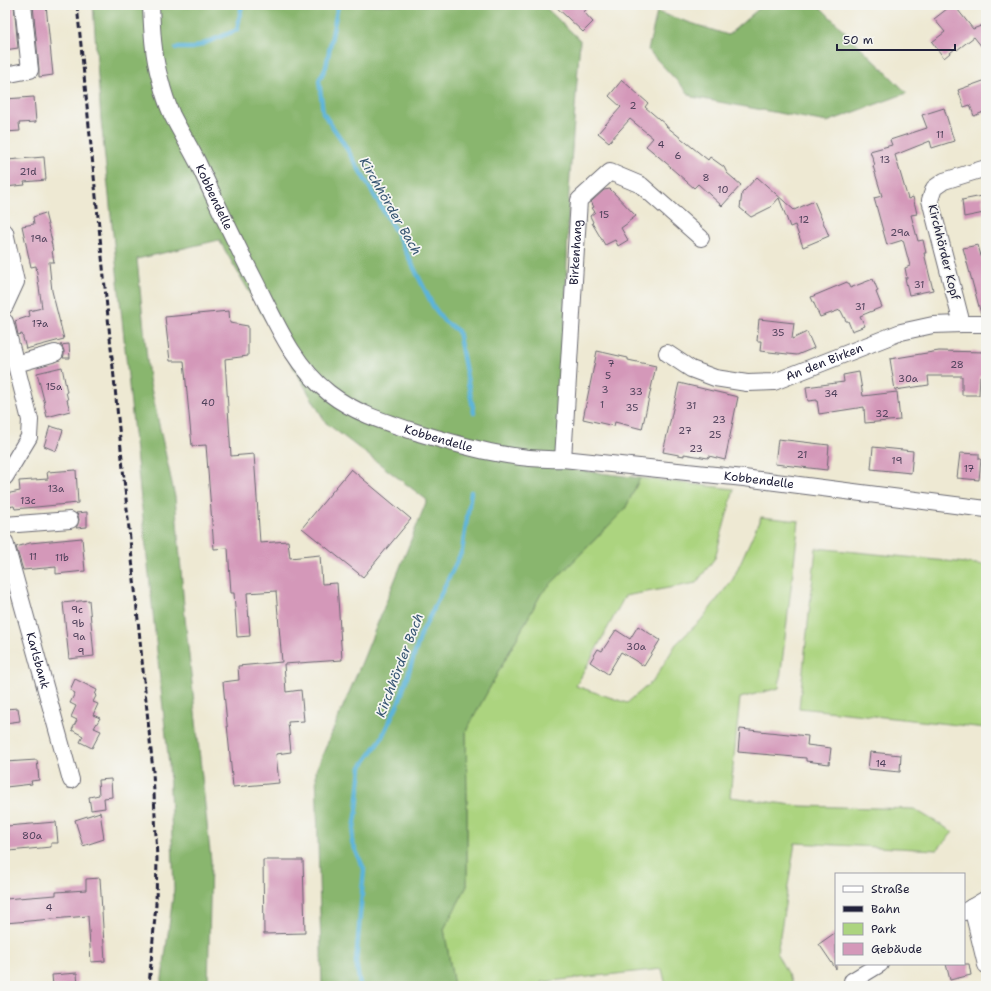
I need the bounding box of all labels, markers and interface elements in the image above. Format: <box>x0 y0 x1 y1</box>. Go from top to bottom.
scale bar <box>837 26 955 52</box>
text: 50 m <box>843 32 873 48</box>
house number: 2 <box>630 99 637 112</box>
house number: 11 <box>936 128 944 141</box>
house number: 4 <box>658 138 665 151</box>
house number: 6 <box>675 149 682 162</box>
house number: 13 <box>880 153 890 166</box>
water label: Kirchhörder Bach <box>356 154 425 258</box>
street label: Kobbendelle <box>192 162 236 233</box>
house number: 21d <box>19 165 37 178</box>
house number: 8 <box>703 171 710 184</box>
house number: 10 <box>718 183 728 196</box>
street label: Kirchhörder Kopf <box>924 202 964 302</box>
house number: 15 <box>599 208 609 221</box>
house number: 12 <box>799 213 809 226</box>
street label: Birkenhang <box>566 219 586 286</box>
house number: 29a <box>890 226 911 239</box>
house number: 19a <box>31 232 48 245</box>
house number: 31 <box>914 278 924 291</box>
house number: 31 <box>855 300 865 313</box>
house number: 17a <box>32 317 49 330</box>
house number: 35 <box>772 326 784 339</box>
street label: An den Birken <box>783 340 865 385</box>
house number: 7 <box>608 357 615 370</box>
house number: 28 <box>950 358 964 371</box>
house number: 5 <box>605 369 611 382</box>
house number: 30a <box>898 372 919 385</box>
house number: 15a <box>46 380 63 393</box>
house number: 3 <box>602 383 609 396</box>
house number: 33 <box>629 385 643 398</box>
house number: 34 <box>824 387 838 400</box>
house number: 40 <box>201 396 215 409</box>
house number: 1 <box>600 398 604 411</box>
house number: 31 <box>686 399 696 412</box>
house number: 35 <box>626 401 638 414</box>
house number: 32 <box>875 407 889 420</box>
house number: 23 <box>712 413 726 426</box>
street label: Kobbendelle <box>402 421 475 456</box>
house number: 27 <box>678 424 692 437</box>
house number: 25 <box>709 428 721 441</box>
house number: 23 <box>689 442 703 455</box>
house number: 21 <box>797 448 807 461</box>
house number: 19 <box>892 454 902 467</box>
house number: 17 <box>964 462 974 475</box>
street label: Kobbendelle <box>723 468 795 492</box>
house number: 13a <box>48 482 65 495</box>
house number: 13c <box>20 494 36 507</box>
house number: 11 <box>29 550 37 563</box>
house number: 11b <box>55 551 69 564</box>
house number: 9c <box>71 603 83 616</box>
water label: Kirchhörder Bach <box>372 611 427 720</box>
house number: 9b <box>72 617 85 630</box>
street label: Karlsbank <box>22 630 53 691</box>
house number: 9a <box>72 630 86 643</box>
house number: 30a <box>626 640 647 653</box>
house number: 9 <box>78 645 85 658</box>
house number: 14 <box>876 757 886 770</box>
house number: 80a <box>22 829 43 842</box>
legend <box>835 873 965 965</box>
text: Straße <box>871 881 910 897</box>
house number: 4 <box>46 901 53 914</box>
text: Bahn <box>871 901 900 917</box>
text: Park <box>871 921 897 937</box>
text: Gebäude <box>871 941 922 957</box>

